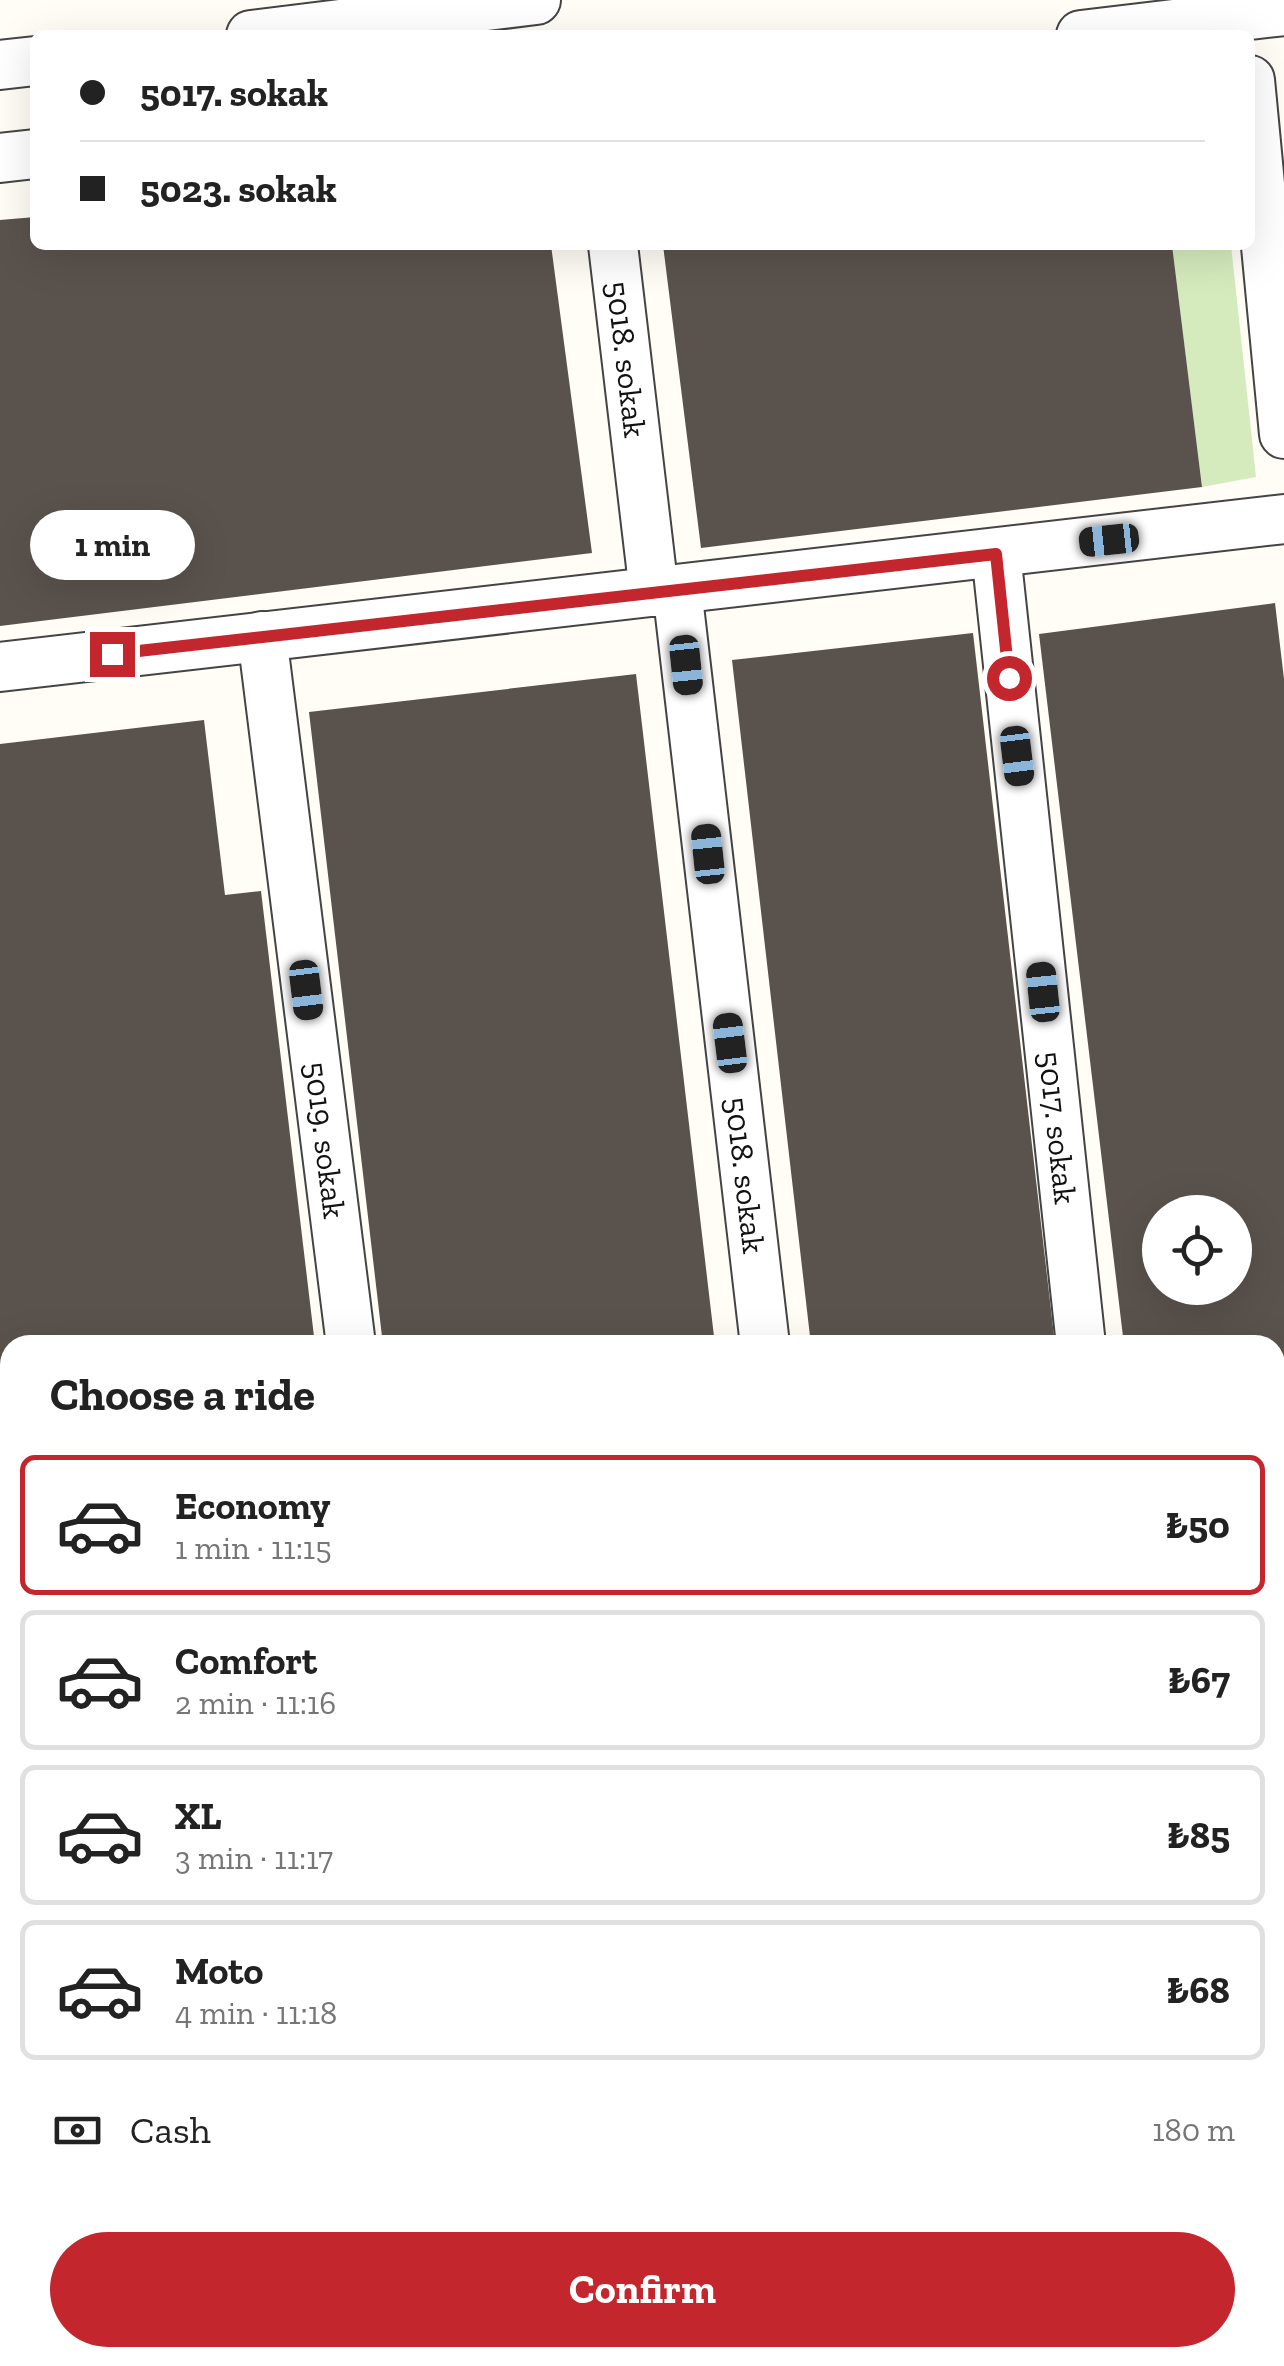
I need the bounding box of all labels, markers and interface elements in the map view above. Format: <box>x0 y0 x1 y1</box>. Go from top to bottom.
text: 5017. sokak <box>140 70 328 116</box>
text: 5023. sokak <box>140 166 337 212</box>
street label: 5018. sokak <box>598 279 655 440</box>
callout: 1 min <box>29 509 194 579</box>
car <box>1078 522 1140 558</box>
text: 1 min <box>75 526 150 564</box>
route end <box>90 632 135 677</box>
car <box>668 634 704 696</box>
route start <box>987 656 1032 701</box>
car <box>998 724 1036 788</box>
car <box>690 823 726 885</box>
car <box>287 958 325 1022</box>
car <box>1025 961 1061 1023</box>
car <box>711 1011 749 1075</box>
street label: 5017. sokak <box>1031 1049 1085 1206</box>
street label: 5019. sokak <box>297 1060 354 1221</box>
street label: 5018. sokak <box>717 1095 773 1256</box>
map controls <box>1142 1195 1252 1305</box>
button: locate <box>1142 1195 1252 1305</box>
text: Choose a ride <box>50 1368 315 1422</box>
icon: car <box>55 1480 145 1570</box>
text: Economy <box>175 1483 330 1529</box>
text: ₺50 <box>1165 1502 1230 1548</box>
text: 1 min · 11:15 <box>175 1529 332 1567</box>
icon: car <box>55 1635 145 1725</box>
text: Comfort <box>175 1638 317 1684</box>
text: ₺67 <box>1168 1657 1230 1703</box>
text: 2 min · 11:16 <box>175 1684 336 1722</box>
icon: car <box>55 1790 145 1880</box>
text: XL <box>175 1793 222 1839</box>
text: ₺85 <box>1167 1812 1230 1858</box>
text: 3 min · 11:17 <box>175 1839 333 1877</box>
icon: car <box>55 1945 145 2035</box>
text: Moto <box>175 1948 263 1994</box>
text: ₺68 <box>1166 1967 1230 2013</box>
text: 4 min · 11:18 <box>175 1994 337 2032</box>
icon: cash <box>50 2103 105 2158</box>
text: Cash <box>130 2107 211 2153</box>
text: 180 m <box>1152 2111 1235 2149</box>
button: Confirm <box>50 2232 1235 2347</box>

